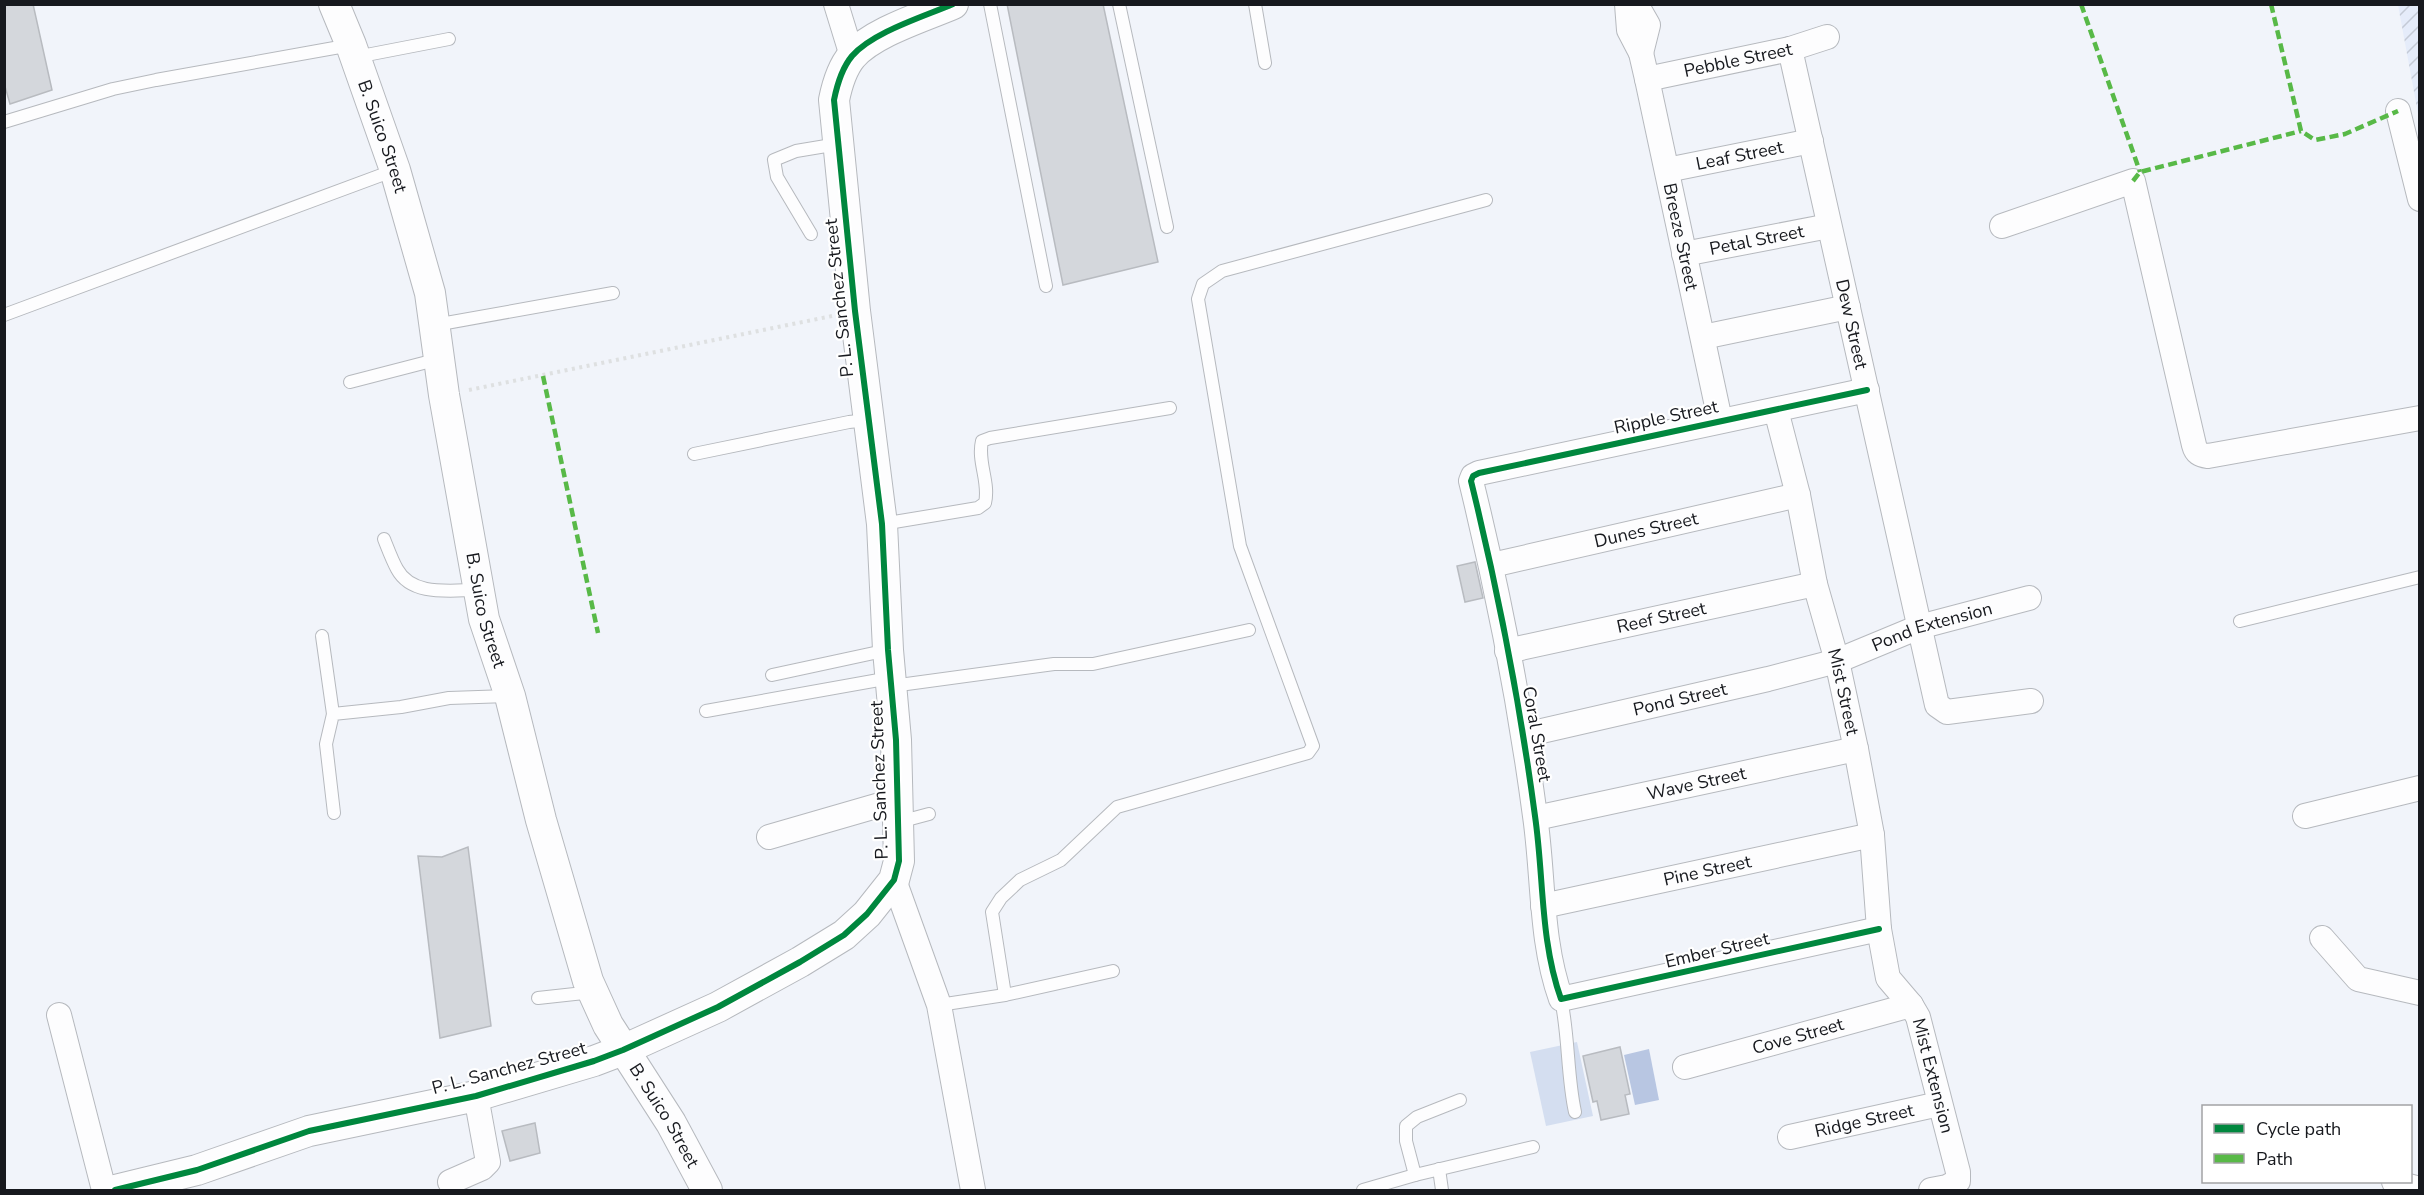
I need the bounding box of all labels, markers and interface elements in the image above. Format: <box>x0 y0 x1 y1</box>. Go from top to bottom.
street label: Pebble Street <box>1682 37 1795 83</box>
street label: B. Suico Street <box>352 76 413 196</box>
street label: Leaf Street <box>1694 135 1786 176</box>
street label: Breeze Street <box>1658 181 1704 293</box>
street label: P. L. Sanchez Street <box>819 217 859 378</box>
street label: Petal Street <box>1707 219 1807 261</box>
street label: Dew Street <box>1830 277 1874 372</box>
street label: Ripple Street <box>1612 394 1721 440</box>
street label: Dunes Street <box>1592 506 1701 553</box>
street label: B. Suico Street <box>460 551 512 672</box>
street label: Reef Street <box>1614 596 1709 639</box>
street label: Pond Extension <box>1868 596 1995 657</box>
street label: Mist Street <box>1822 646 1865 738</box>
street label: Pond Street <box>1631 677 1730 722</box>
street label: Coral Street <box>1517 684 1557 784</box>
street label: P. L. Sanchez Street <box>864 699 894 860</box>
street label: Wave Street <box>1645 761 1749 806</box>
street label: Pine Street <box>1661 849 1754 892</box>
street label: Ember Street <box>1663 926 1772 974</box>
street label: Cove Street <box>1749 1012 1847 1060</box>
street label: Mist Extension <box>1907 1015 1960 1136</box>
street label: P. L. Sanchez Street <box>429 1036 590 1100</box>
street label: B. Suico Street <box>624 1058 705 1173</box>
street label: Ridge Street <box>1812 1098 1917 1143</box>
legend <box>2202 1105 2412 1183</box>
text: Cycle path <box>2256 1117 2341 1141</box>
text: Path <box>2256 1147 2293 1171</box>

